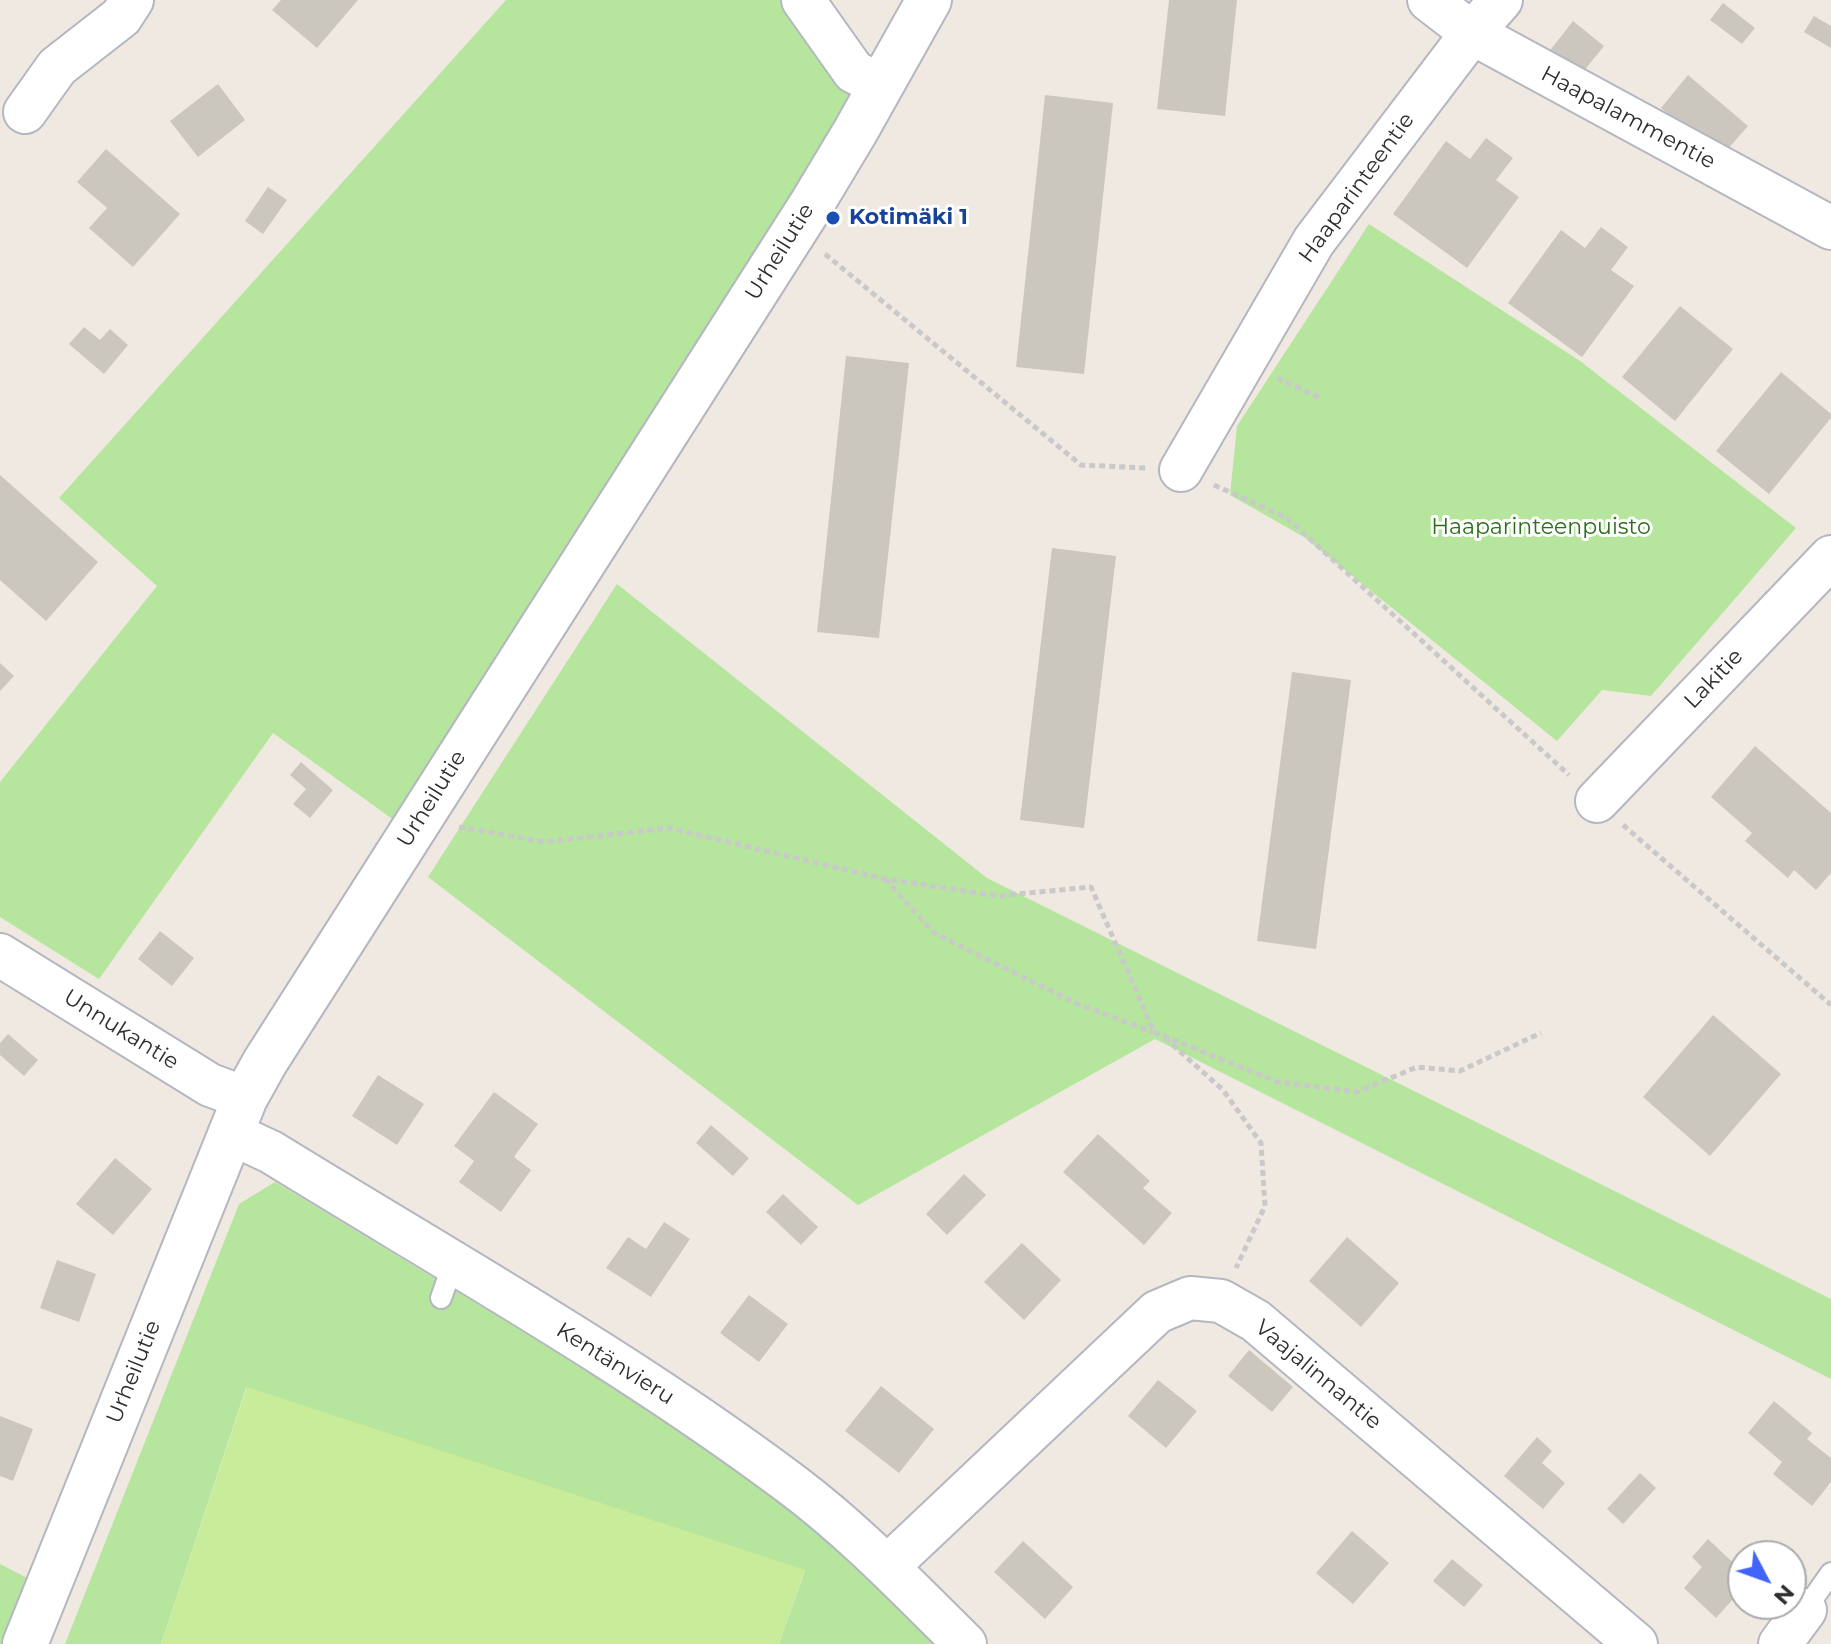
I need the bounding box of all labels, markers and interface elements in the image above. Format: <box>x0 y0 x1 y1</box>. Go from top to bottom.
street label: Haapalammentie <box>1536 61 1720 175</box>
street label: Haaparinteentie <box>1294 108 1420 268</box>
street label: Urheilutie <box>740 199 820 305</box>
place label: Kotimäki 1 <box>849 205 968 231</box>
marker: Kotimäki 1 <box>824 209 842 227</box>
park label: Haaparinteenpuisto <box>1431 515 1651 541</box>
street label: Lakitie <box>1679 644 1749 714</box>
street label: Urheilutie <box>392 746 472 852</box>
street label: Unnukantie <box>59 984 183 1076</box>
street label: Vaajalinnantie <box>1250 1315 1386 1435</box>
street label: Urheilutie <box>101 1317 167 1427</box>
street label: Kentänvieru <box>551 1317 679 1411</box>
north arrow <box>1727 1540 1807 1620</box>
text: N <box>1768 1579 1800 1610</box>

